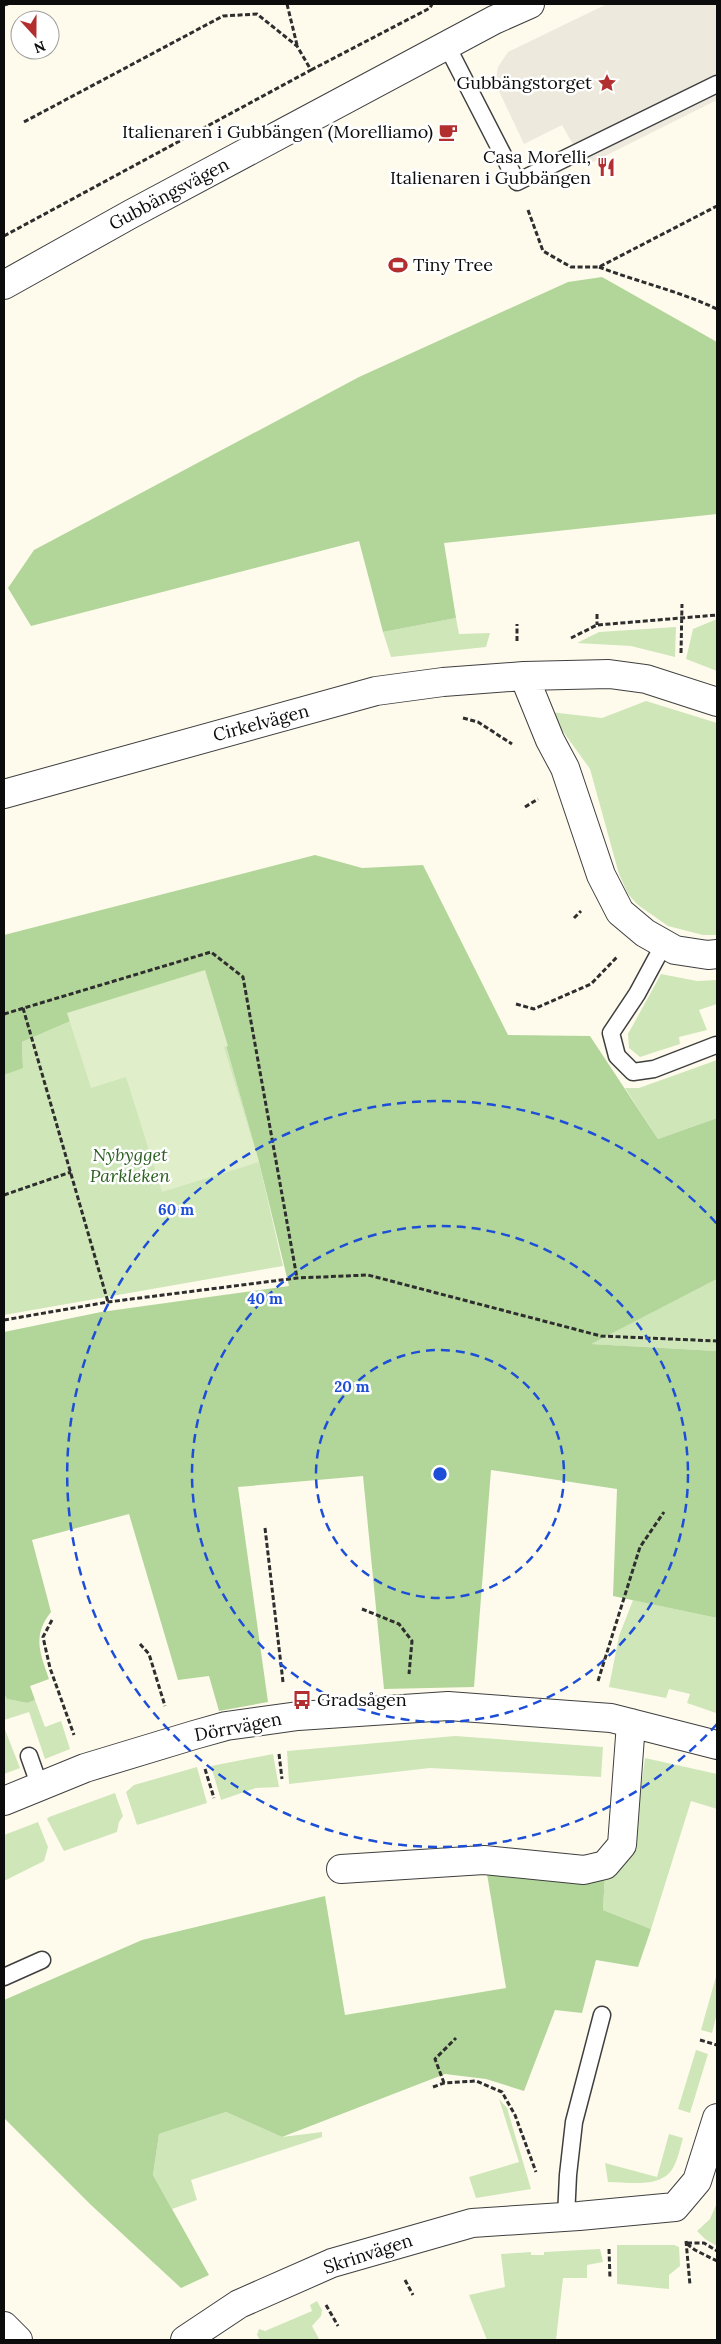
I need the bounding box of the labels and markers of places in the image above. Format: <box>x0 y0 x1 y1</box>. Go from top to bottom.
place label: Gubbängstorget <box>456 71 592 94</box>
place icon: Gubbängstorget <box>596 72 618 94</box>
place label: Italienaren i Gubbängen (Morelliamo) <box>122 120 433 143</box>
cafe icon: Italienaren i Gubbängen (Morelliamo) <box>437 121 459 143</box>
place label: Casa Morelli, Italienaren i Gubbängen <box>390 145 591 189</box>
restaurant icon: Casa Morelli, Italienaren i Gubbängen <box>595 156 617 178</box>
place label: Tiny Tree <box>413 253 493 276</box>
sports icon: Tiny Tree <box>387 254 409 276</box>
centre of rings <box>431 1465 449 1483</box>
place label: Gradsågen <box>317 1688 407 1711</box>
bus stop icon: Gradsågen <box>291 1689 313 1711</box>

